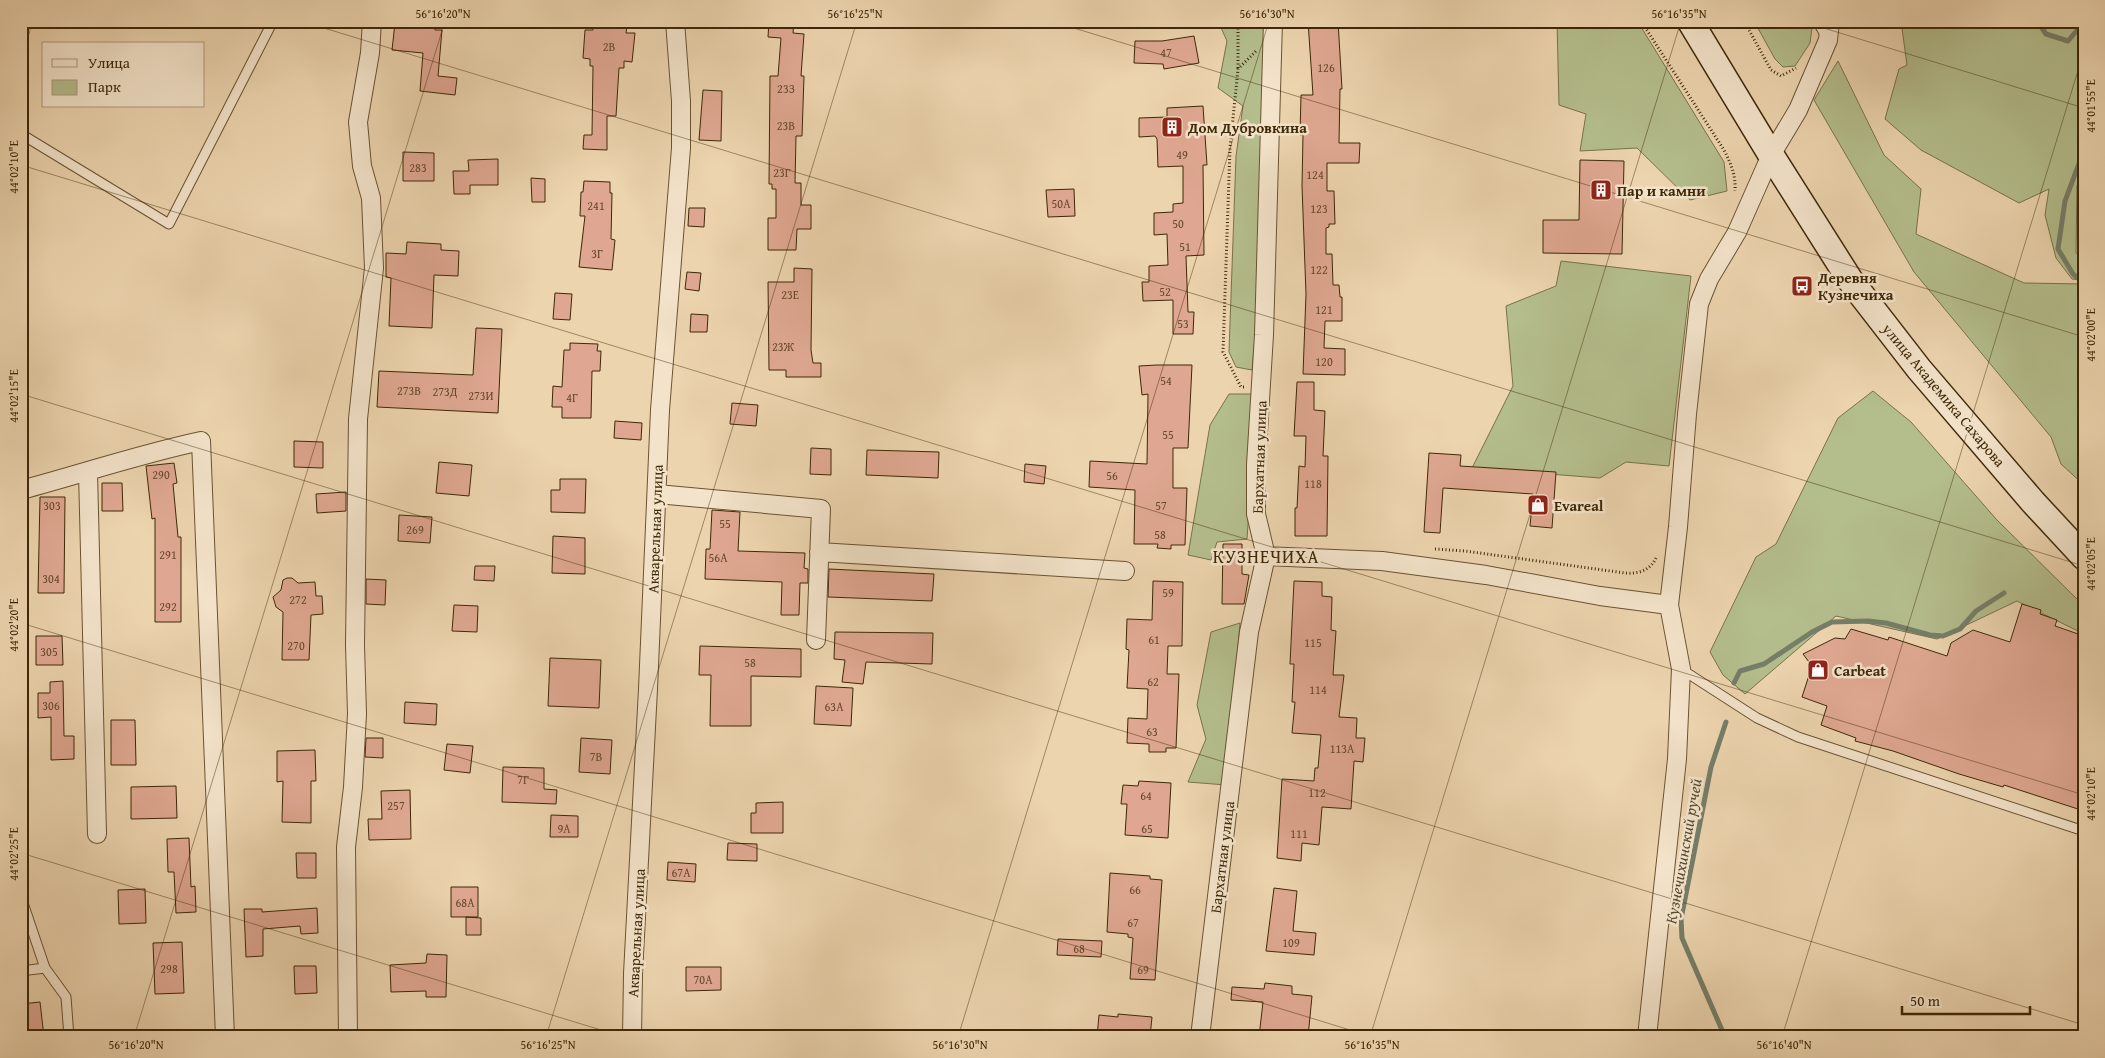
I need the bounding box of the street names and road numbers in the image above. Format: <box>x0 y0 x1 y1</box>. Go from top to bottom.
street label: улица Академика Сахарова <box>1877 318 2011 472</box>
street label: Бархатная улица <box>1247 399 1271 514</box>
street label: Акварельная улица <box>642 463 668 594</box>
street label: Бархатная улица <box>1205 799 1239 914</box>
street label: Акварельная улица <box>622 867 650 998</box>

